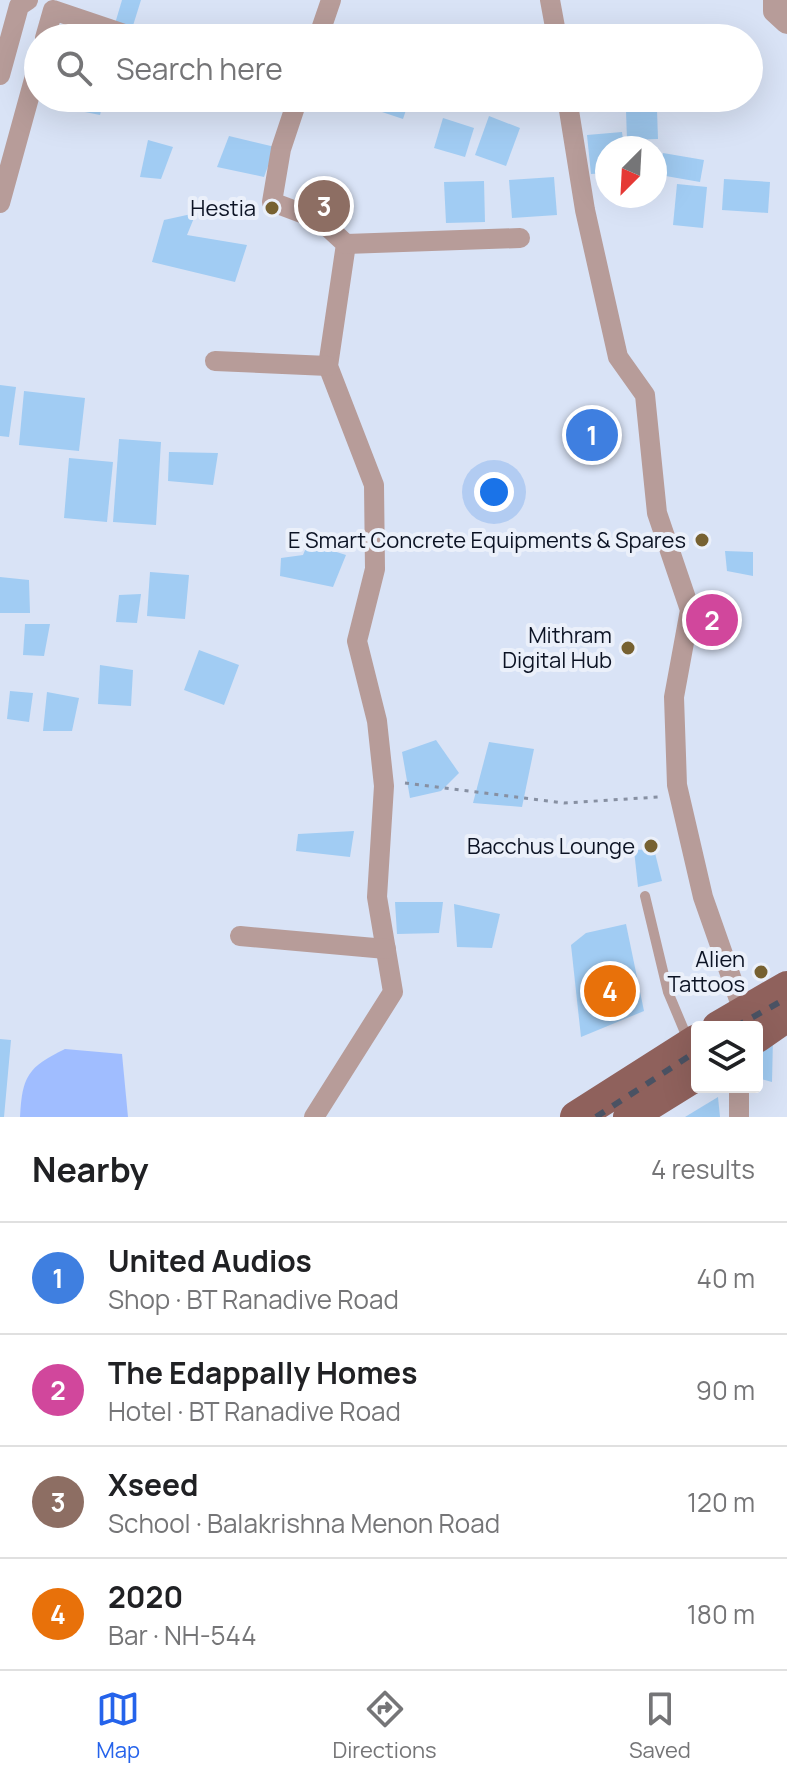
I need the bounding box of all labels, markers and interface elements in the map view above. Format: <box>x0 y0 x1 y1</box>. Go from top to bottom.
search box <box>24 24 763 112</box>
icon: search <box>52 46 96 90</box>
text: Search here <box>116 48 283 89</box>
north arrow <box>595 136 667 208</box>
pin: 3 <box>298 176 350 236</box>
place label: Hestia <box>190 193 256 223</box>
marker: Hestia <box>263 199 281 217</box>
pin: 1 <box>566 405 618 465</box>
your location <box>474 472 514 512</box>
place label: E Smart Concrete Equipments & Spares <box>288 525 686 555</box>
marker: E Smart Concrete Equipments & Spares <box>693 531 711 549</box>
pin: 2 <box>686 590 738 650</box>
place label: Mithram Digital Hub <box>502 620 612 675</box>
marker: Mithram Digital Hub <box>619 639 637 657</box>
place label: Bacchus Lounge <box>467 831 635 861</box>
marker: Bacchus Lounge <box>642 837 660 855</box>
place label: Alien Tattoos <box>667 944 745 999</box>
pin: 4 <box>584 961 636 1021</box>
marker: Alien Tattoos <box>752 963 770 981</box>
map controls <box>691 1021 763 1093</box>
button: layers <box>691 1021 763 1093</box>
text: Nearby <box>32 1146 148 1192</box>
text: 4 results <box>651 1151 755 1187</box>
text: United Audios <box>108 1240 312 1281</box>
text: 1 <box>52 1260 64 1296</box>
text: 40 m <box>697 1260 755 1296</box>
text: Shop · BT Ranadive Road <box>108 1281 399 1317</box>
text: The Edappally Homes <box>108 1352 417 1393</box>
text: 2 <box>50 1372 66 1408</box>
text: 90 m <box>696 1372 755 1408</box>
text: Hotel · BT Ranadive Road <box>108 1393 401 1429</box>
text: Xseed <box>108 1464 199 1505</box>
text: 3 <box>50 1484 66 1520</box>
text: 120 m <box>687 1484 755 1520</box>
text: School · Balakrishna Menon Road <box>108 1505 500 1541</box>
text: 2020 <box>108 1576 183 1617</box>
text: 4 <box>50 1596 66 1632</box>
text: 180 m <box>687 1596 755 1632</box>
text: Bar · NH-544 <box>108 1617 257 1653</box>
tab: Map <box>96 1687 140 1765</box>
tab: Directions <box>332 1687 437 1765</box>
tab: Saved <box>629 1687 691 1765</box>

